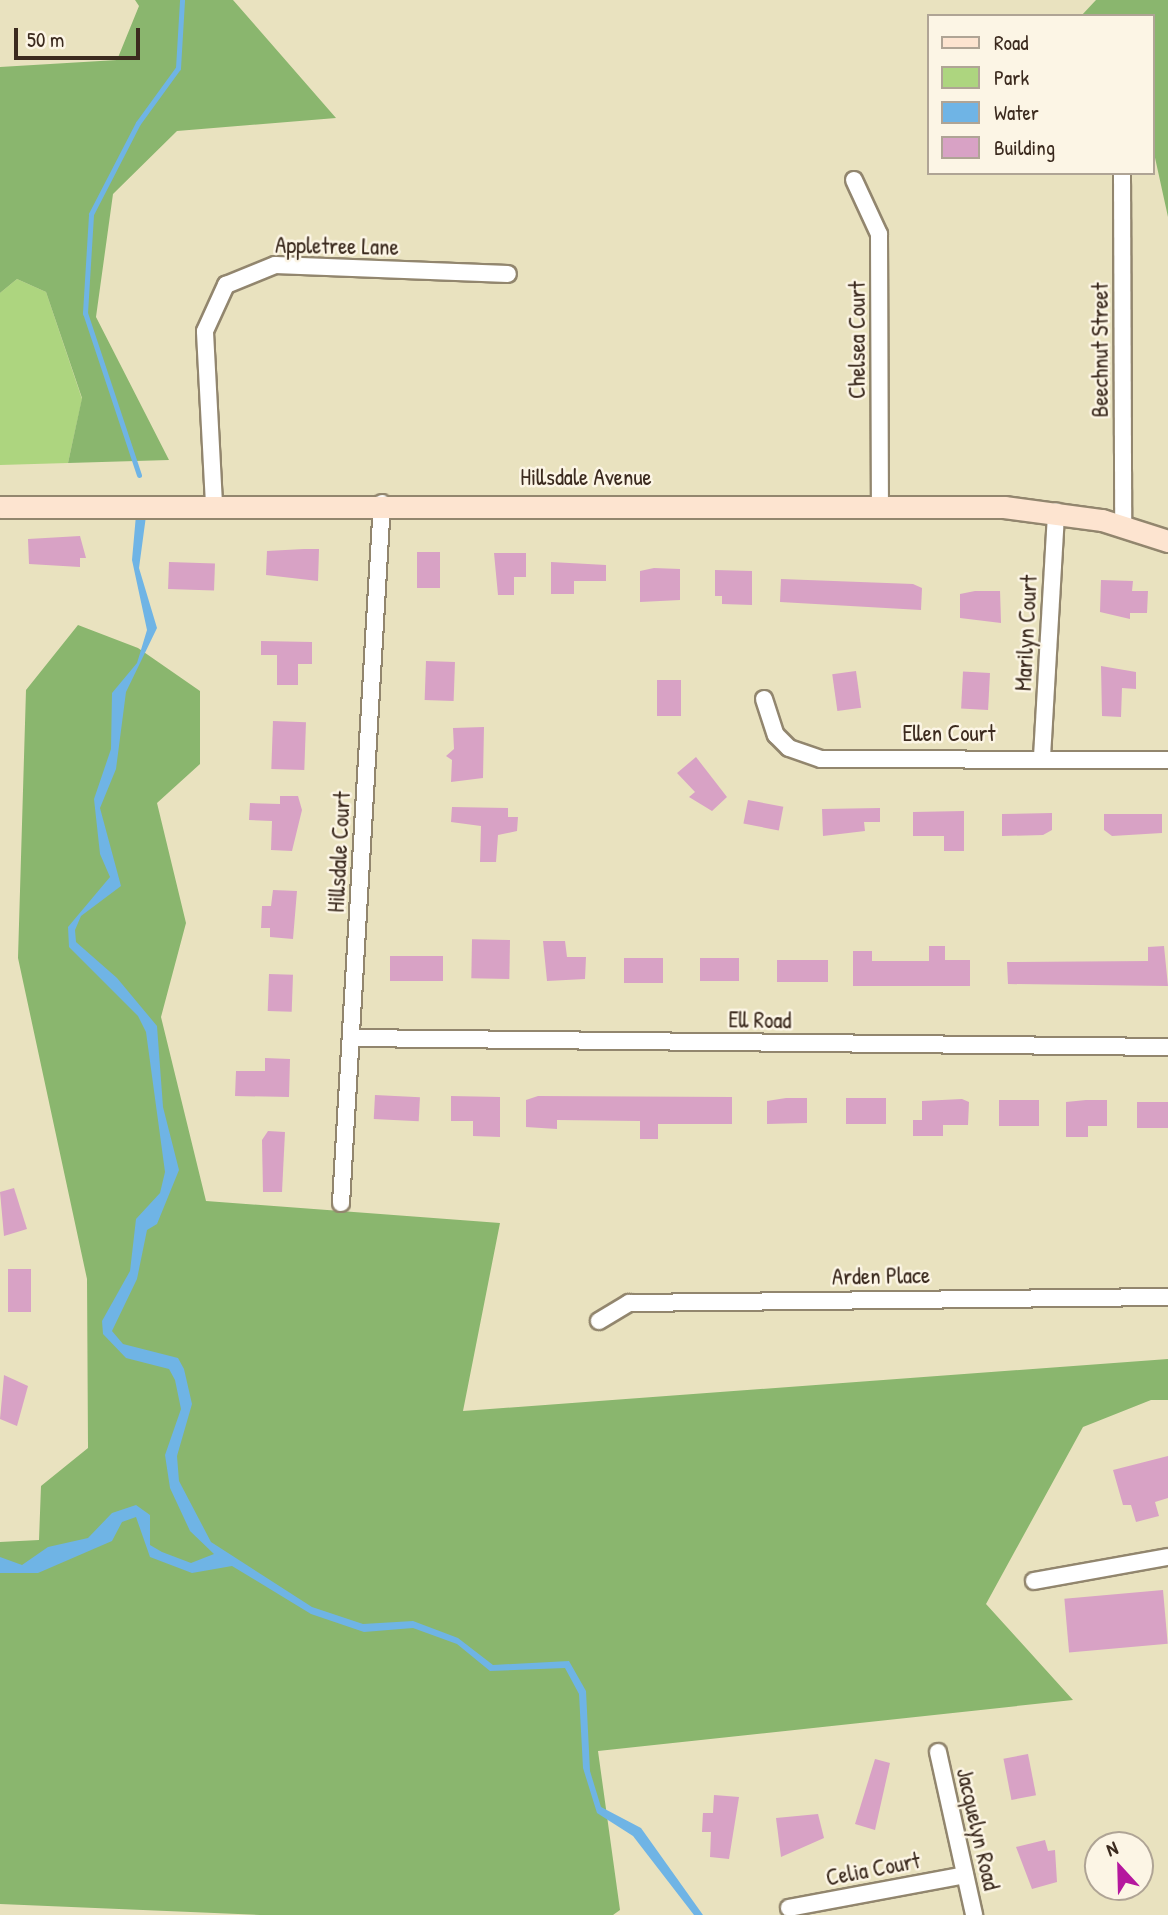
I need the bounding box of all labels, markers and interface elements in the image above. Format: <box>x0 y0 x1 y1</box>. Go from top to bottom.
scale bar <box>18 14 144 58</box>
legend <box>926 14 1154 175</box>
text: 50 m <box>27 25 64 54</box>
text: Road <box>994 28 1028 57</box>
text: Park <box>994 63 1029 92</box>
text: Water <box>994 98 1039 127</box>
text: Building <box>994 133 1055 162</box>
street label: Appletree Lane <box>275 231 399 261</box>
street label: Chelsea Court <box>843 281 871 399</box>
street label: Beechnut Street <box>1086 283 1114 417</box>
street label: Hillsdale Avenue <box>520 463 652 491</box>
street label: Marilyn Court <box>1009 574 1043 692</box>
street label: Ellen Court <box>903 719 995 747</box>
street label: Hillsdale Court <box>322 791 356 913</box>
street label: Ell Road <box>728 1006 792 1034</box>
street label: Arden Place <box>832 1261 930 1291</box>
street label: Jacquelyn Road <box>951 1765 1005 1893</box>
north arrow <box>1084 1831 1154 1901</box>
text: N <box>1102 1834 1121 1862</box>
street label: Celia Court <box>824 1846 922 1892</box>

